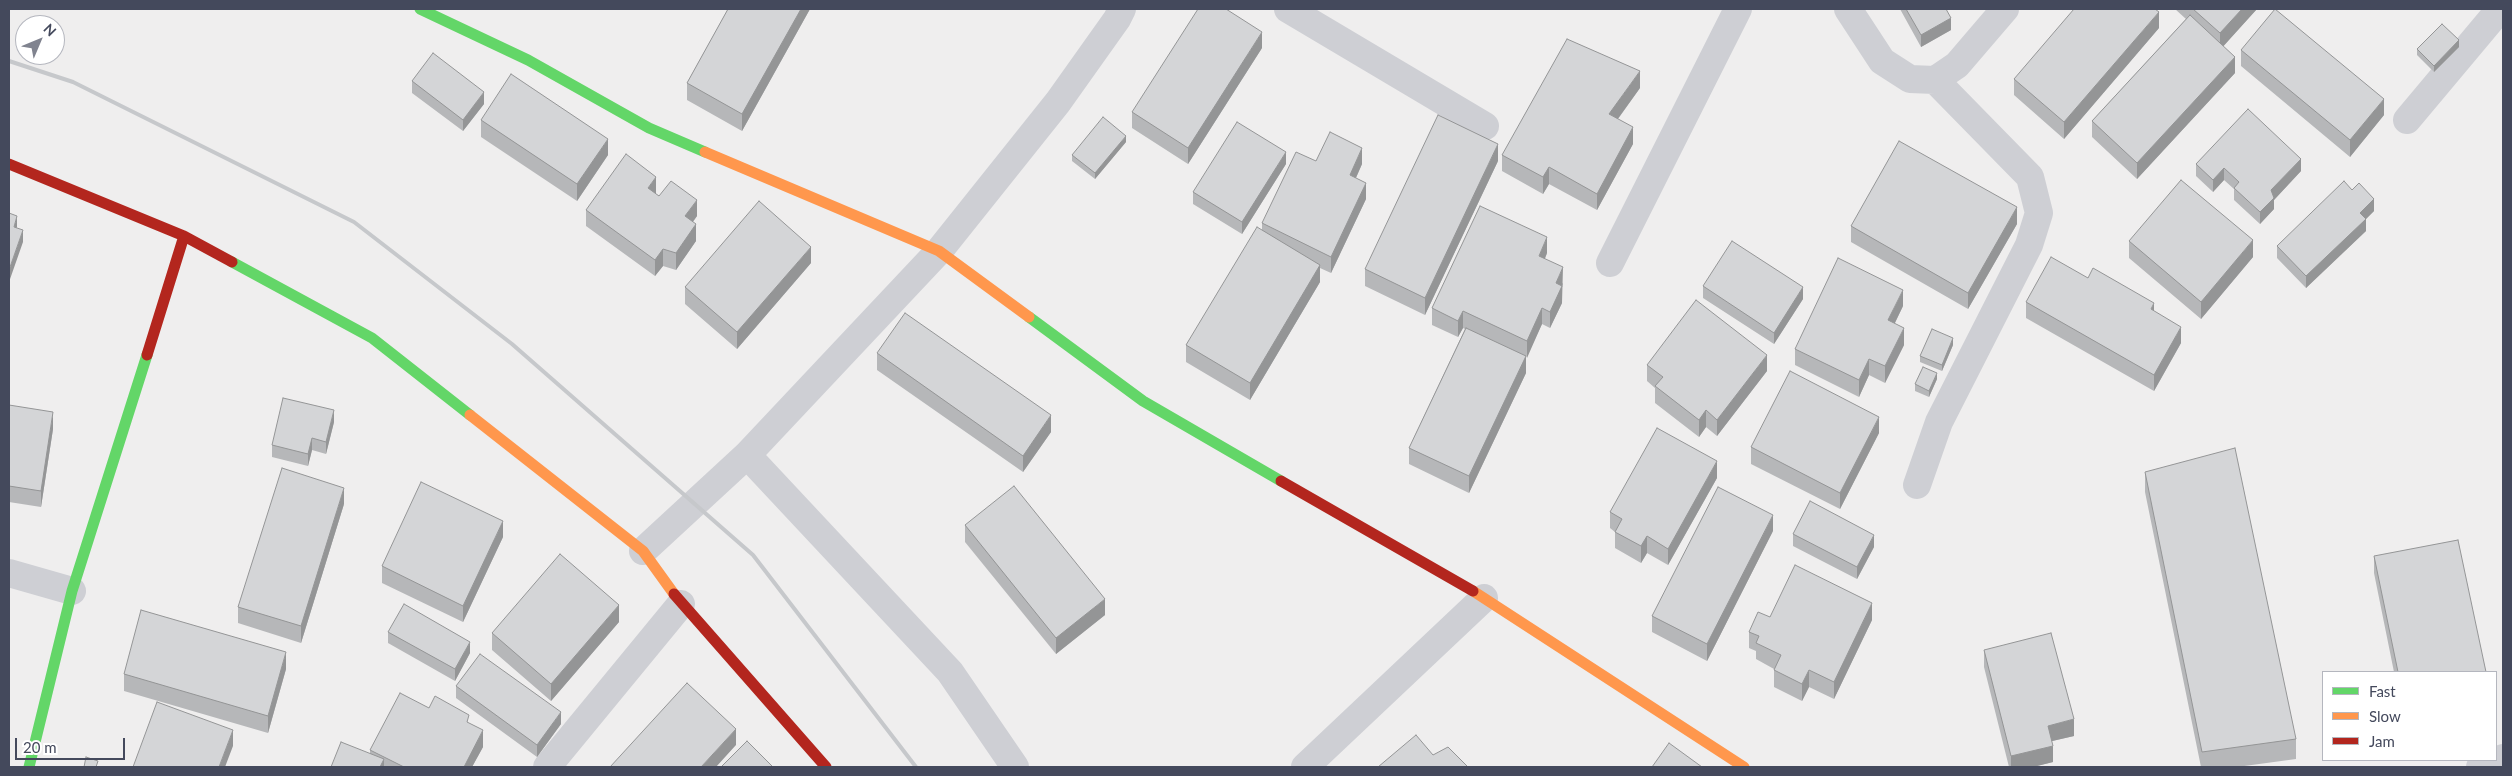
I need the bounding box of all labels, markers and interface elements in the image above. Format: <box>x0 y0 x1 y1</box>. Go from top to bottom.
north arrow <box>15 15 65 65</box>
text: N <box>40 20 60 40</box>
legend <box>2322 671 2497 761</box>
text: Fast <box>2369 682 2396 700</box>
text: Slow <box>2369 707 2401 725</box>
scale bar <box>18 728 128 760</box>
text: Jam <box>2369 732 2395 750</box>
text: 20 m <box>23 738 57 756</box>

